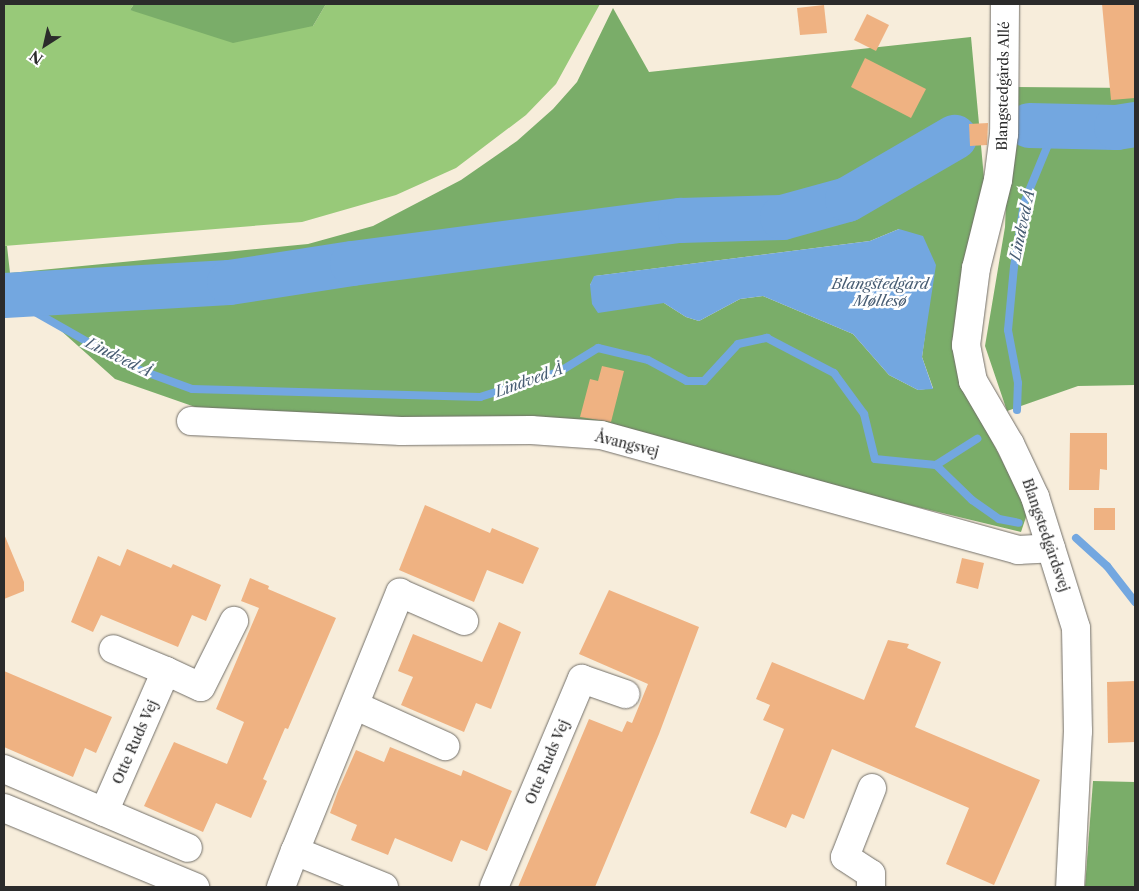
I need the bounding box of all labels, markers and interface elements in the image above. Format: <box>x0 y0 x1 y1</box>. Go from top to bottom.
north arrow <box>20 20 70 70</box>
street label: Blangstedgårds Allé <box>993 21 1013 151</box>
text: N <box>26 46 47 68</box>
water label: Lindved Å <box>1006 188 1038 262</box>
water label: Blangstedgård Møllesø <box>831 274 929 309</box>
water label: Lindved Å <box>83 333 155 381</box>
water label: Lindved Å <box>492 359 566 401</box>
street label: Åvangsvej <box>593 428 661 460</box>
street label: Blangstedgårdsvej <box>1019 476 1073 594</box>
street label: Otte Ruds Vej <box>109 697 161 787</box>
street label: Otte Ruds Vej <box>521 717 573 807</box>

